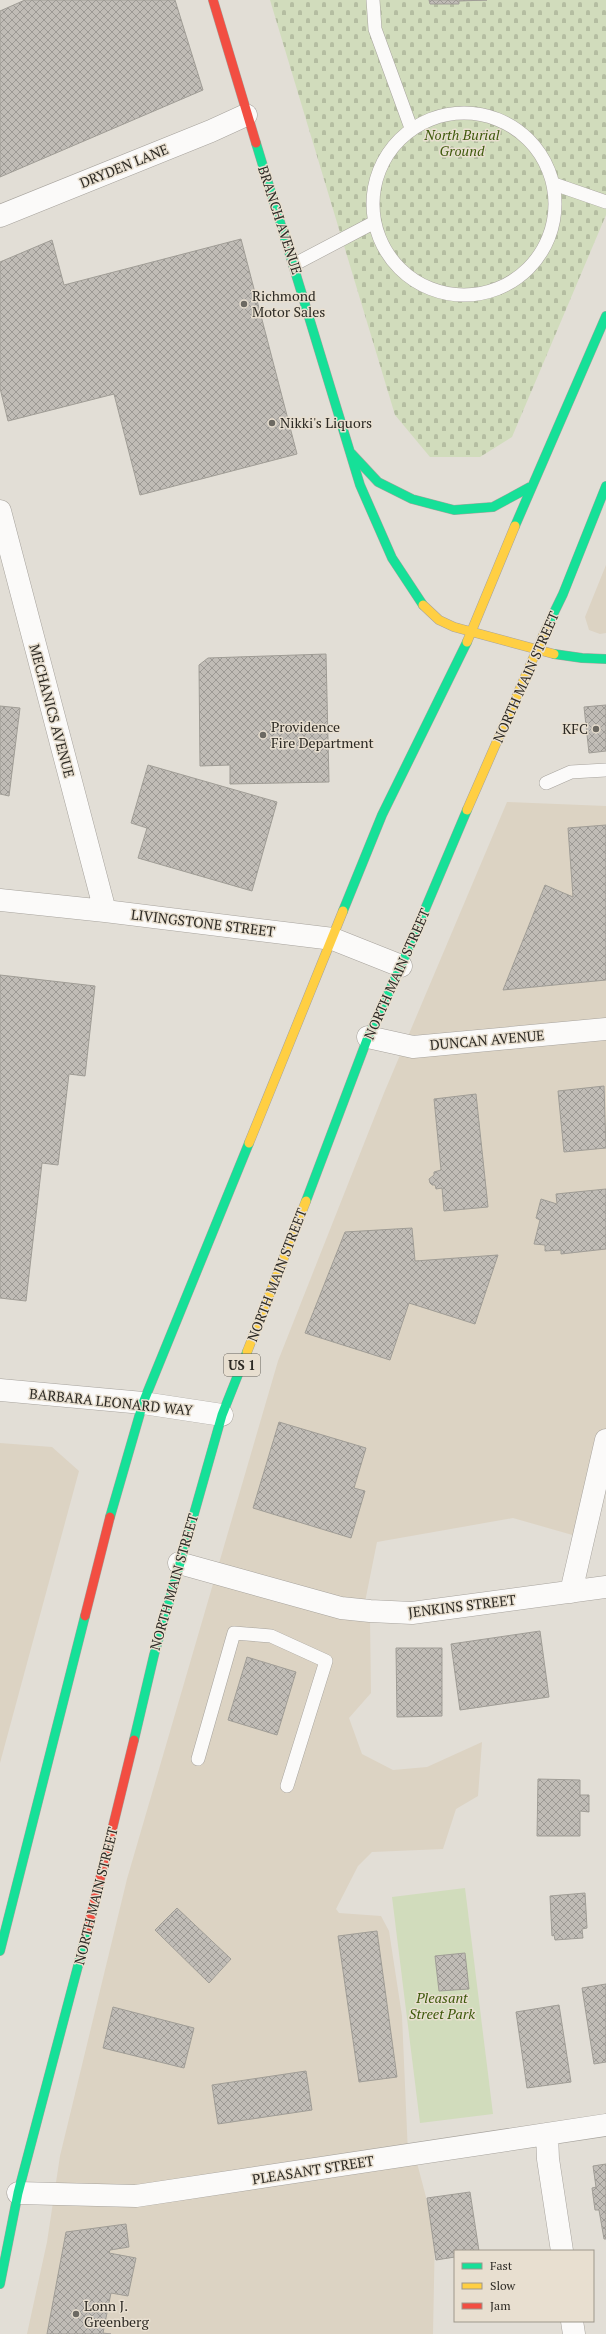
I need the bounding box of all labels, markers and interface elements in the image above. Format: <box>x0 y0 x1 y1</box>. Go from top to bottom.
park label: North Burial Ground <box>423 125 500 160</box>
street label: DRYDEN LANE <box>77 139 171 192</box>
street label: BRANCH AVENUE <box>254 163 307 277</box>
place label: Richmond Motor Sales <box>252 286 325 321</box>
marker: Richmond Motor Sales <box>239 299 249 309</box>
place label: Nikki's Liquors <box>280 413 372 432</box>
marker: Nikki's Liquors <box>267 418 277 428</box>
street label: NORTH MAIN STREET <box>488 608 563 745</box>
street label: MECHANICS AVENUE <box>26 642 79 780</box>
place label: Providence Fire Department <box>271 717 375 752</box>
place label: KFC <box>562 719 588 738</box>
marker: KFC <box>591 724 601 734</box>
marker: Providence Fire Department <box>258 730 268 740</box>
street label: LIVINGSTONE STREET <box>130 904 277 941</box>
street label: NORTH MAIN STREET <box>359 905 434 1042</box>
street label: DUNCAN AVENUE <box>429 1025 545 1054</box>
street label: NORTH MAIN STREET <box>242 1205 311 1344</box>
road number: US 1 <box>224 1354 260 1376</box>
street label: BARBARA LEONARD WAY <box>28 1383 195 1420</box>
street label: NORTH MAIN STREET <box>145 1511 202 1652</box>
street label: JENKINS STREET <box>407 1589 517 1622</box>
street label: NORTH MAIN STREET <box>69 1825 122 1967</box>
park label: Pleasant Street Park <box>409 1988 475 2023</box>
street label: PLEASANT STREET <box>251 2150 376 2189</box>
legend <box>454 2250 594 2322</box>
text: Fast <box>490 2258 513 2273</box>
text: Slow <box>490 2278 516 2293</box>
place label: Lonn J. Greenberg <box>84 2296 149 2331</box>
text: Jam <box>490 2298 511 2313</box>
marker: Lonn J. Greenberg <box>71 2309 81 2319</box>

